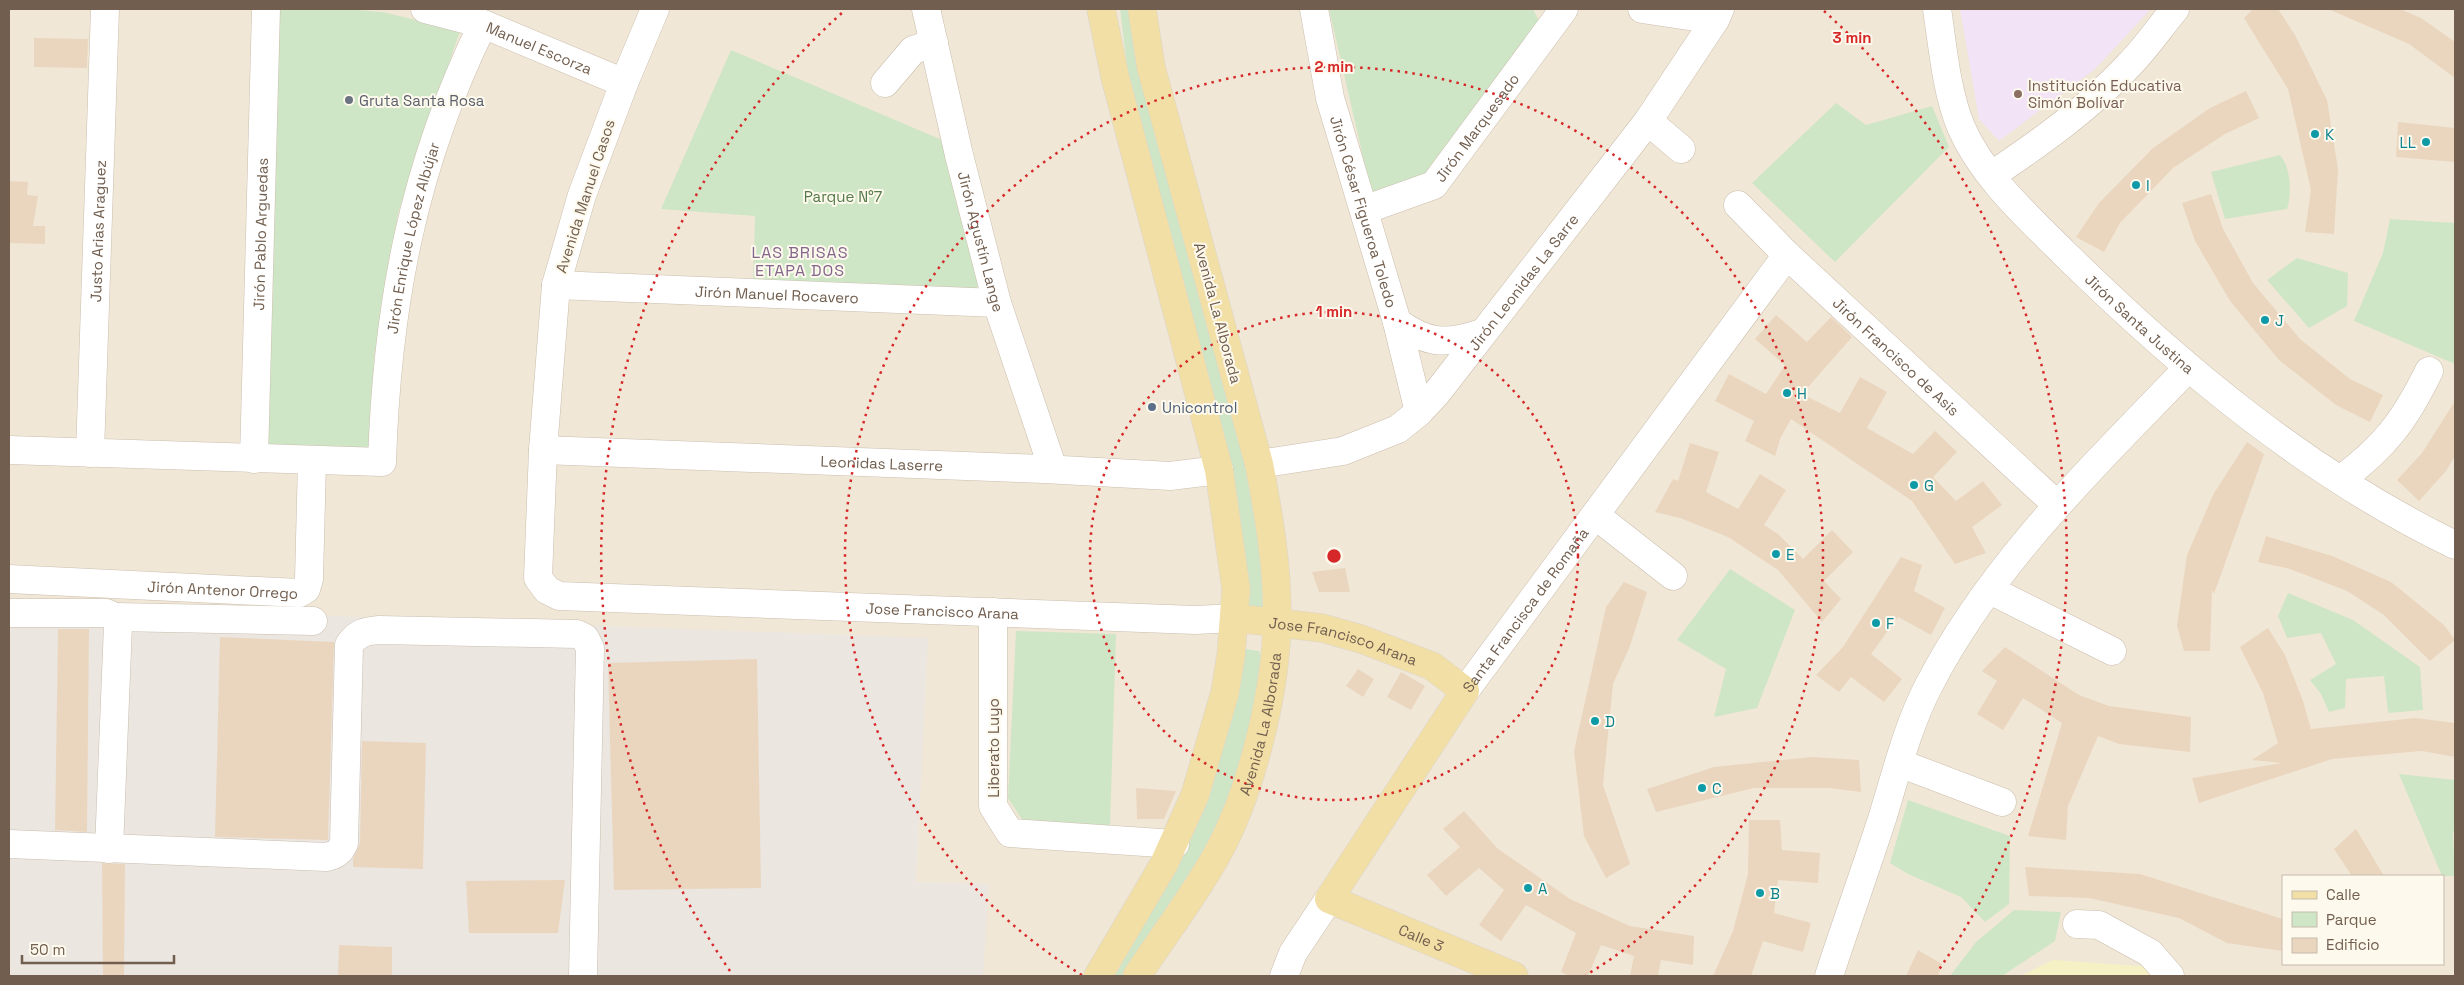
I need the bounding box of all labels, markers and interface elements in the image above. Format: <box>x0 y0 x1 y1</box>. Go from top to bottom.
street label: Manuel Escorza <box>484 17 595 78</box>
text: 3 min <box>1833 28 1871 47</box>
text: 2 min <box>1315 57 1353 76</box>
street label: Jirón Marquesado <box>1430 69 1523 185</box>
place label: Institución Educativa Simón Bolívar <box>2028 76 2182 112</box>
marker: Institución Educativa Simón Bolívar <box>2012 88 2024 100</box>
place label: Gruta Santa Rosa <box>359 91 485 110</box>
marker: Gruta Santa Rosa <box>343 94 355 106</box>
street label: Jirón César Figueroa Toledo <box>1326 113 1402 310</box>
street label: Avenida Manuel Casos <box>551 117 619 275</box>
place label: K <box>2325 125 2334 144</box>
marker: K <box>2309 128 2321 140</box>
place label: LL <box>2400 133 2416 152</box>
marker: LL <box>2420 136 2432 148</box>
street label: Jirón Enrique López Albújar <box>382 139 443 335</box>
street label: Jirón Pablo Arguedas <box>248 157 272 311</box>
street label: Justo Arias Araguez <box>86 160 109 303</box>
street label: Jirón Agustín Lange <box>954 169 1009 314</box>
place label: I <box>2146 176 2150 195</box>
marker: I <box>2130 179 2142 191</box>
park label: Parque N°7 <box>804 187 882 206</box>
street label: Jirón Leonidas La Sarre <box>1464 210 1582 354</box>
street label: Avenida La Alborada <box>1190 240 1246 386</box>
district label: LAS BRISAS ETAPA DOS <box>752 242 848 281</box>
street label: Jirón Santa Justina <box>2081 269 2199 378</box>
street label: Jirón Manuel Rocavero <box>695 281 859 307</box>
street label: Jirón Francisco de Asis <box>1829 293 1964 419</box>
text: 1 min <box>1316 302 1352 321</box>
place label: J <box>2275 311 2284 330</box>
marker: J <box>2259 314 2271 326</box>
place label: H <box>1797 384 1807 403</box>
marker: H <box>1781 387 1793 399</box>
place label: Unicontrol <box>1162 398 1237 417</box>
marker: Unicontrol <box>1146 401 1158 413</box>
street label: Leonidas Laserre <box>820 451 944 475</box>
place label: G <box>1924 476 1934 495</box>
marker: G <box>1908 479 1920 491</box>
street label: Santa Francisca de Romaña <box>1458 523 1592 696</box>
place label: E <box>1786 545 1794 564</box>
centre of rings <box>1325 547 1343 565</box>
marker: E <box>1770 548 1782 560</box>
street label: Jirón Antenor Orrego <box>147 576 299 602</box>
street label: Jose Francisco Arana <box>865 598 1020 623</box>
street label: Jose Francisco Arana <box>1268 612 1421 669</box>
place label: F <box>1886 614 1894 633</box>
marker: F <box>1870 617 1882 629</box>
street label: Avenida La Alborada <box>1234 651 1285 798</box>
street label: Liberato Luyo <box>984 698 1003 798</box>
place label: D <box>1605 712 1615 731</box>
marker: D <box>1589 715 1601 727</box>
place label: C <box>1712 779 1722 798</box>
marker: C <box>1696 782 1708 794</box>
legend <box>2282 875 2444 965</box>
place label: A <box>1538 879 1548 898</box>
marker: A <box>1522 882 1534 894</box>
place label: B <box>1770 884 1780 903</box>
text: Calle <box>2326 885 2361 904</box>
marker: B <box>1754 887 1766 899</box>
text: Parque <box>2326 910 2377 929</box>
street label: Calle 3 <box>1396 920 1447 955</box>
scale bar <box>22 932 175 964</box>
text: Edificio <box>2326 935 2380 954</box>
text: 50 m <box>30 940 65 959</box>

